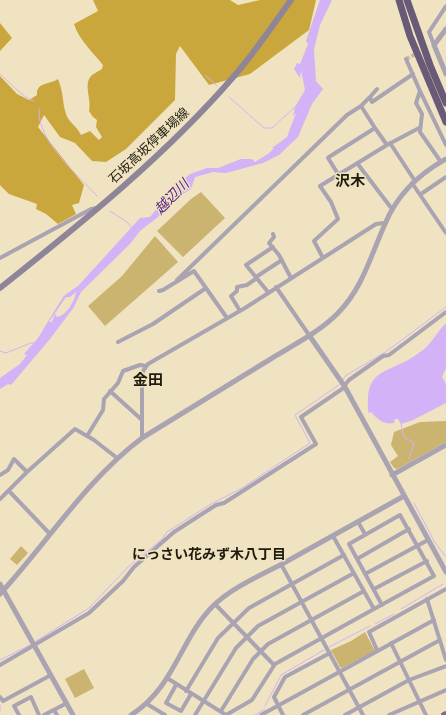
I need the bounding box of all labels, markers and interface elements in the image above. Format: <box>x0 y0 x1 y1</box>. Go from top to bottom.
street label: 石坂高坂停車場線 <box>106 105 192 187</box>
district label: 沢木 <box>335 172 365 190</box>
water label: 越辺川 <box>151 176 193 218</box>
district label: 金田 <box>133 371 163 389</box>
district label: にっさい花みず木八丁目 <box>132 547 286 563</box>

